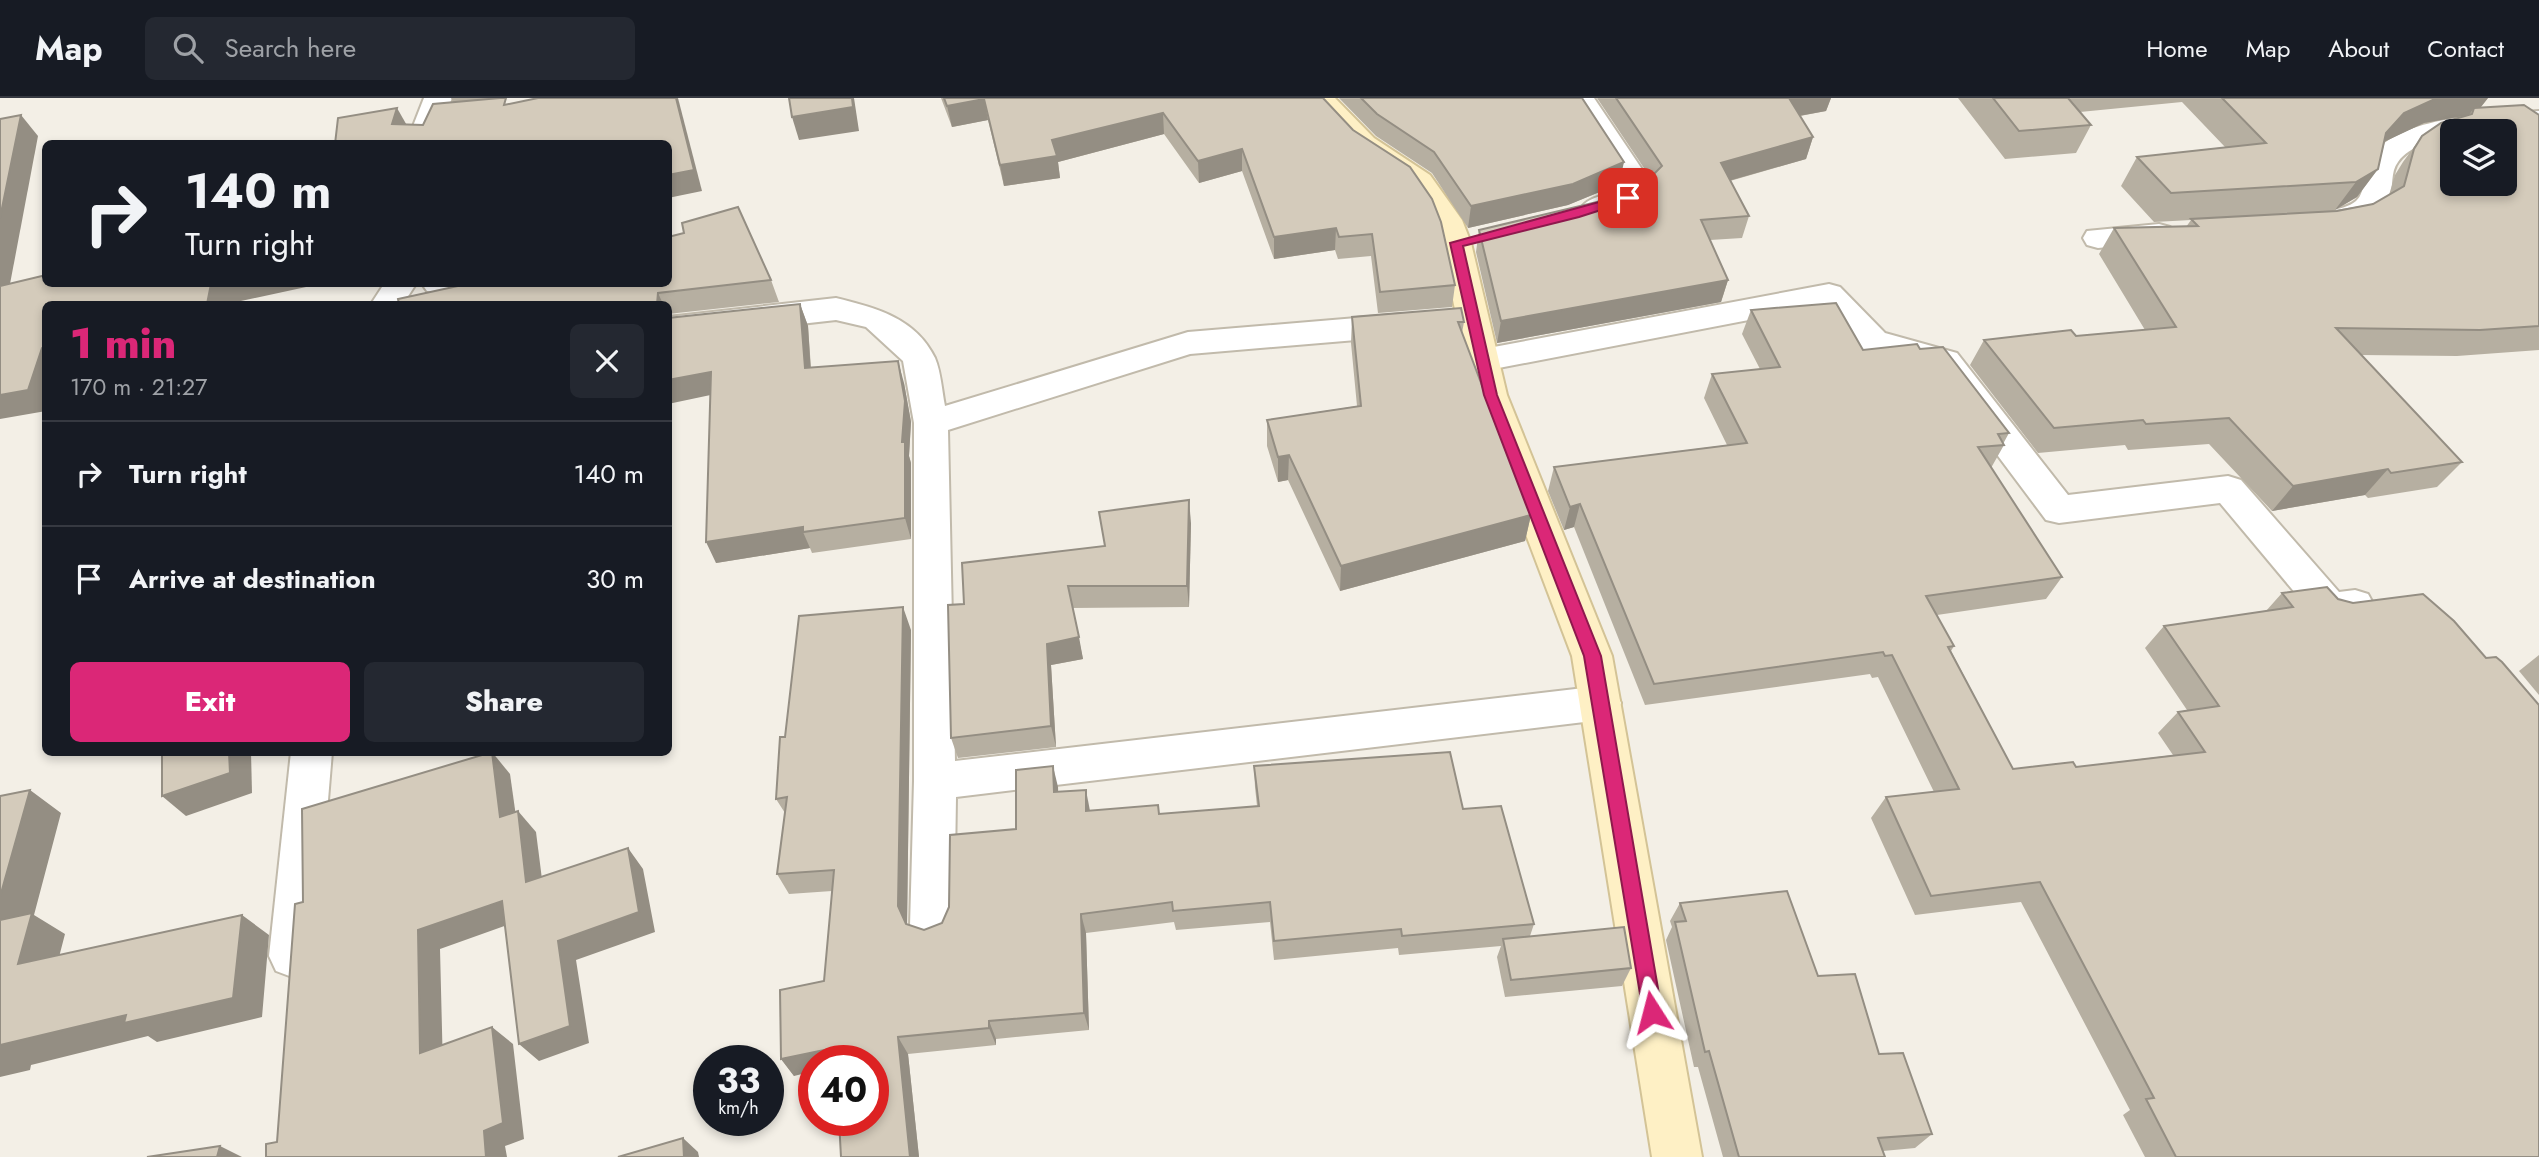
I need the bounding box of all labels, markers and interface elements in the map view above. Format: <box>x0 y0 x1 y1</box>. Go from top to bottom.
search box <box>145 17 635 80</box>
text: Map <box>35 25 103 72</box>
icon: search <box>169 29 207 67</box>
text: Search here <box>225 29 356 67</box>
text: Home <box>2146 31 2208 66</box>
text: Map <box>2246 31 2290 66</box>
text: About <box>2328 31 2389 66</box>
text: Contact <box>2427 31 2504 66</box>
map controls <box>2440 119 2517 196</box>
button: layers <box>2440 119 2517 196</box>
text: 140 m <box>185 156 331 226</box>
icon: right <box>70 168 161 259</box>
pin <box>1598 168 1658 228</box>
icon: arrive <box>1609 179 1647 217</box>
text: Turn right <box>185 221 314 267</box>
text: 1 min <box>70 313 176 374</box>
button: close <box>570 324 644 398</box>
text: 170 m · 21:27 <box>70 370 207 404</box>
icon: right <box>70 455 108 493</box>
text: Turn right <box>129 455 247 493</box>
text: 140 m <box>573 455 644 493</box>
icon: arrive <box>70 560 108 598</box>
text: Arrive at destination <box>129 560 376 598</box>
text: 30 m <box>586 560 644 598</box>
button: Exit <box>70 662 350 742</box>
button: Share <box>364 662 644 742</box>
position arrow <box>1615 975 1689 1049</box>
speed limit sign: 40 <box>798 1045 889 1136</box>
text: 33 <box>717 1056 760 1106</box>
text: km/h <box>718 1095 759 1121</box>

